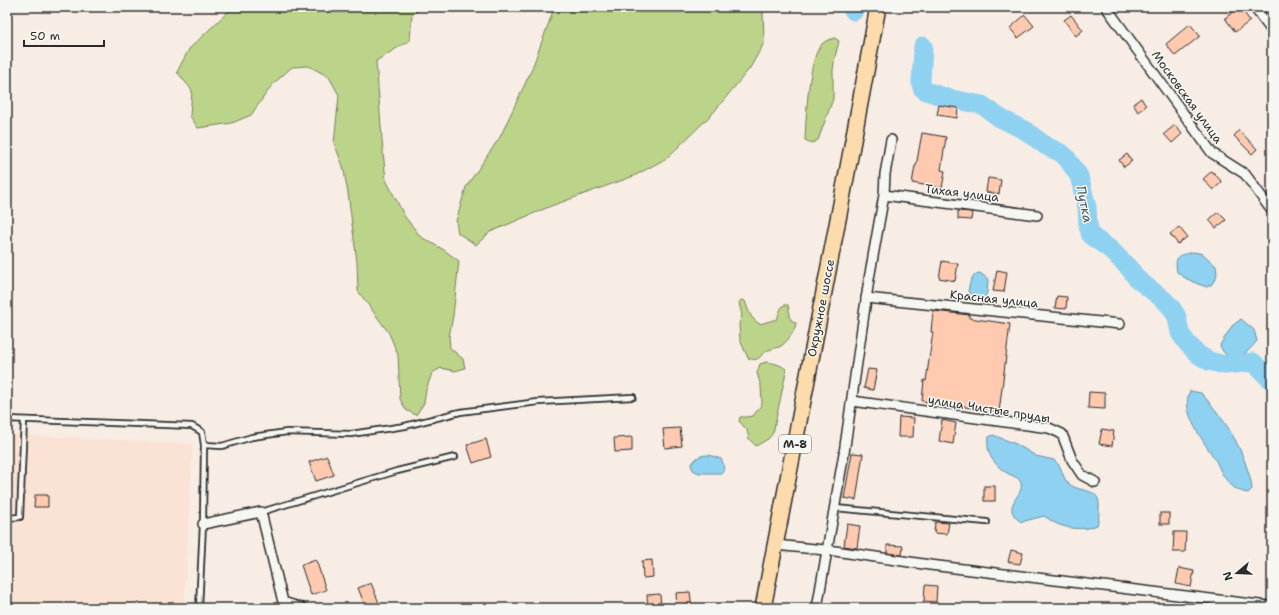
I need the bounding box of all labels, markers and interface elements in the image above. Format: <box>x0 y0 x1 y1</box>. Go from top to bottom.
scale bar <box>24 22 104 48</box>
text: 50 m <box>30 28 60 44</box>
street label: Московская улица <box>1148 47 1226 147</box>
street label: Тихая улица <box>924 181 1001 206</box>
water label: Путка <box>1072 184 1097 224</box>
street label: Окружное шоссе <box>804 258 838 358</box>
street label: Красная улица <box>949 286 1039 312</box>
street label: улица Чистые пруды <box>927 391 1051 427</box>
road number: М-8 <box>779 435 811 453</box>
north arrow <box>1217 553 1257 593</box>
text: N <box>1219 569 1237 583</box>

